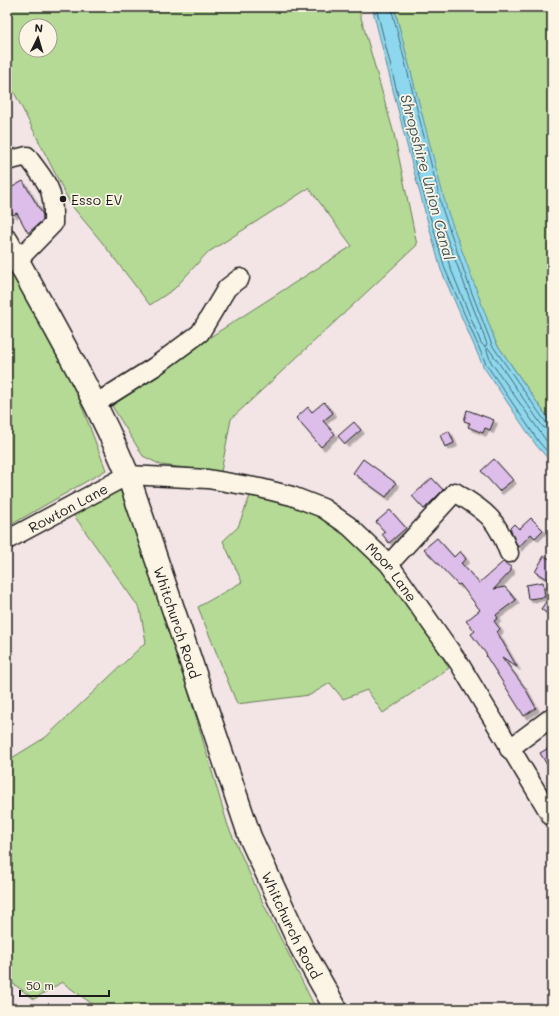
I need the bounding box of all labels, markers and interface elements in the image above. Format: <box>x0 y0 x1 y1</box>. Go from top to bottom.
north arrow <box>18 18 58 58</box>
text: N <box>34 20 44 35</box>
water label: Shropshire Union Canal <box>396 92 460 262</box>
place label: Esso EV <box>71 190 122 209</box>
marker: Esso EV <box>58 194 68 204</box>
street label: Rowton Lane <box>25 478 111 536</box>
street label: Moor Lane <box>362 538 422 605</box>
street label: Whitchurch Road <box>150 564 205 681</box>
street label: Whitchurch Road <box>258 868 326 982</box>
scale bar <box>20 972 109 998</box>
text: 50 m <box>26 977 54 993</box>

